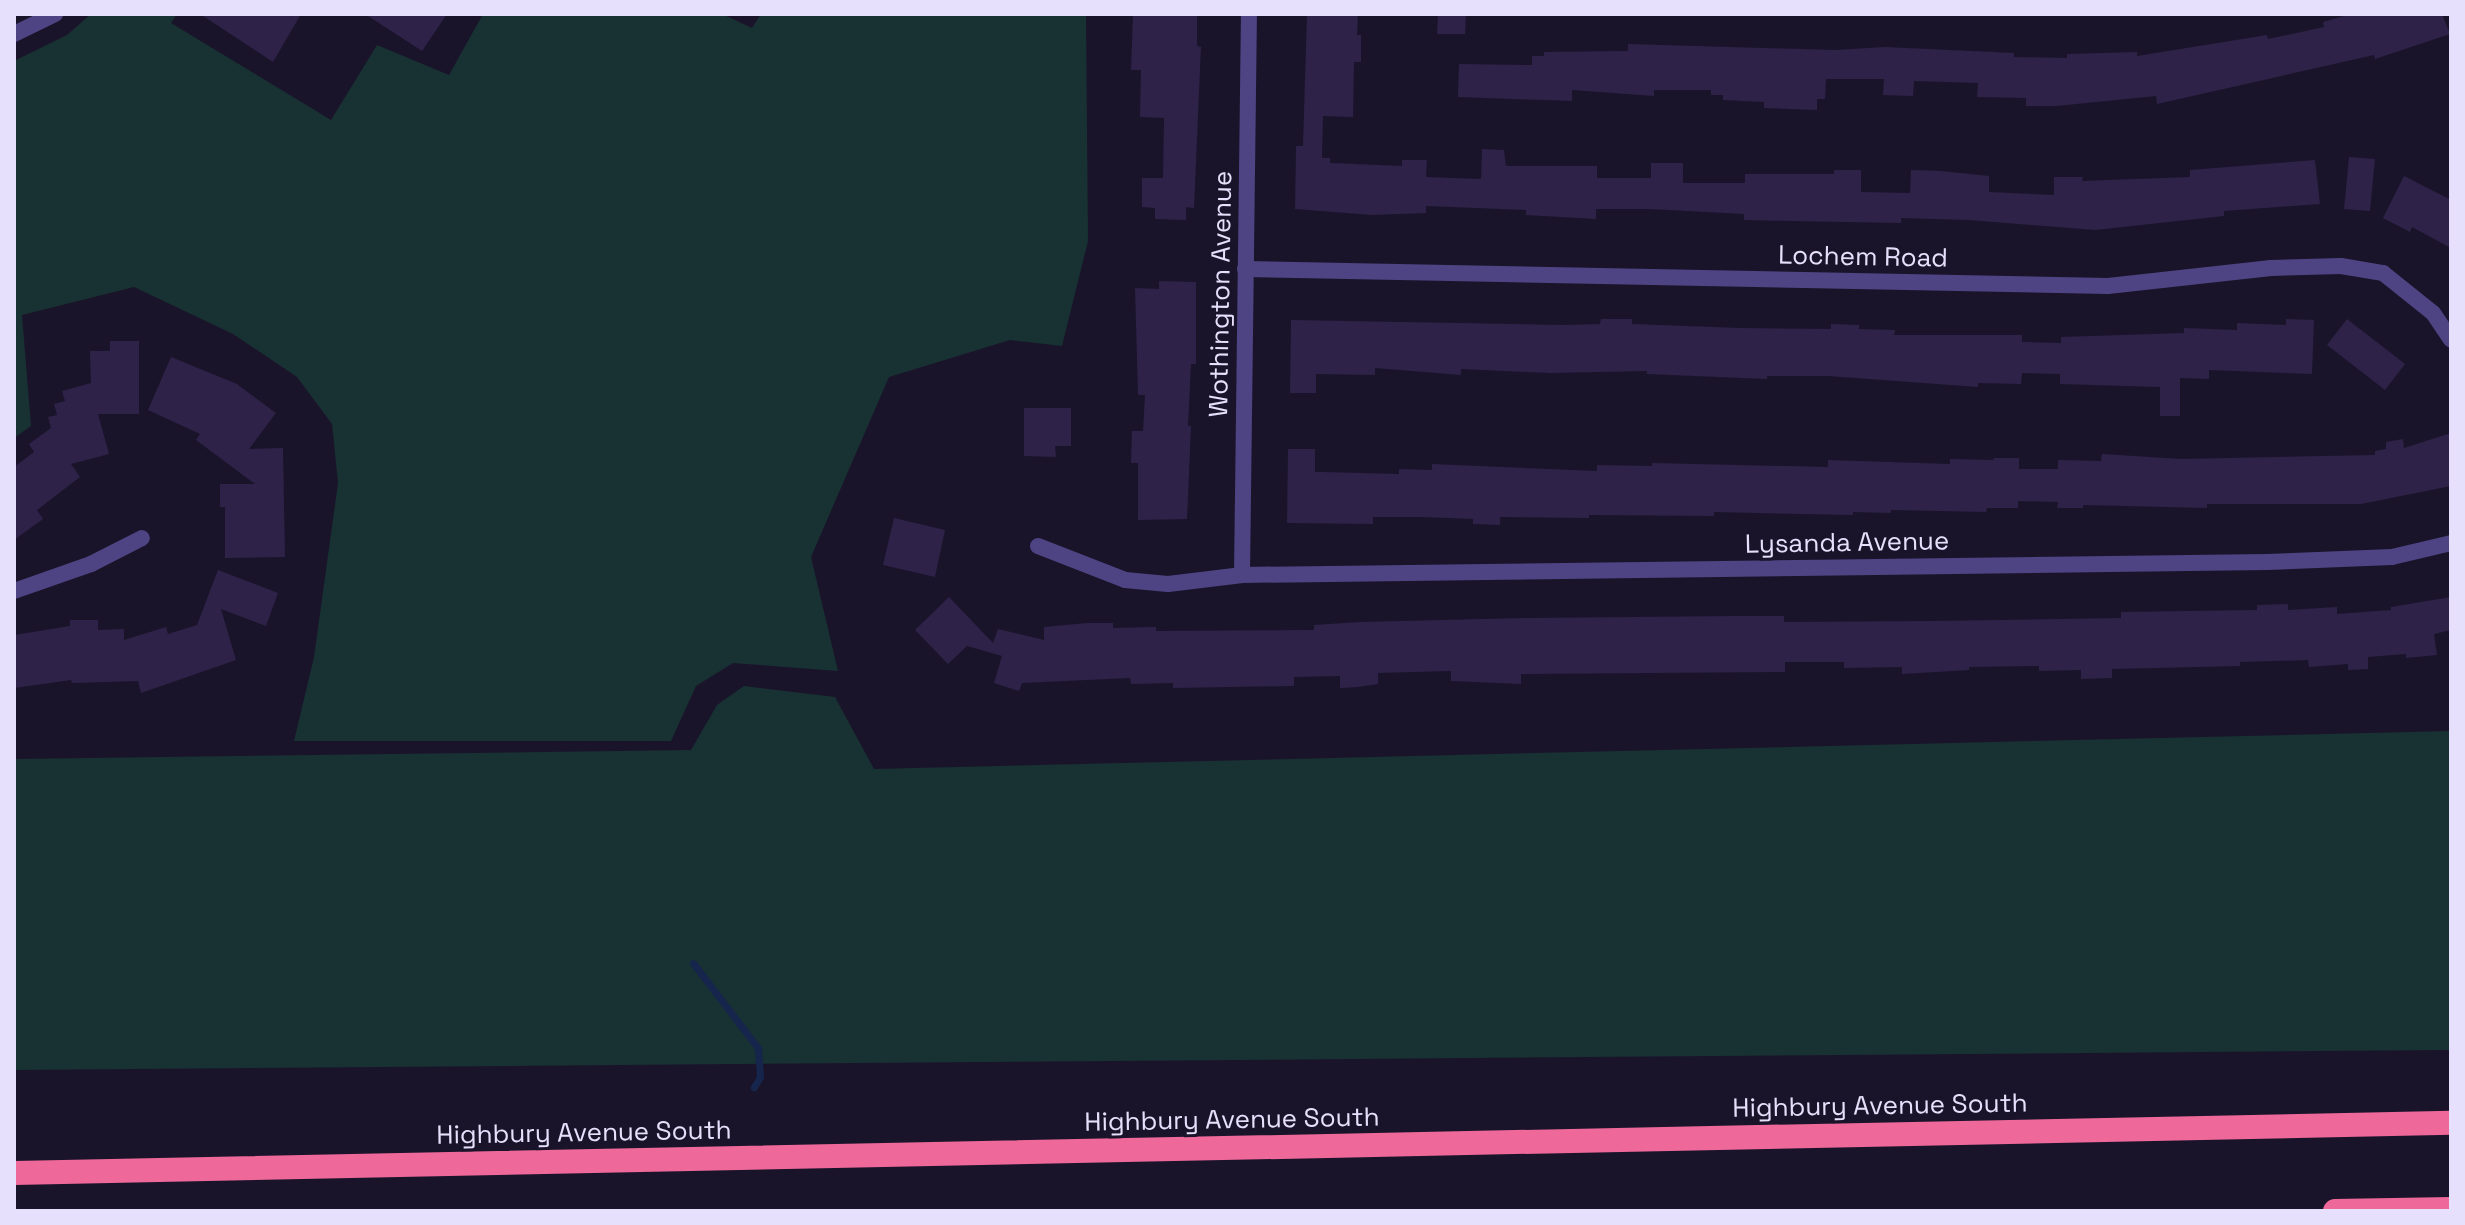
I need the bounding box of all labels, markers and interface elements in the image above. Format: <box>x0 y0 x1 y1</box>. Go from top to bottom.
street label: Wothington Avenue <box>1203 170 1239 418</box>
street label: Lochem Road <box>1778 240 1948 274</box>
street label: Lysanda Avenue <box>1744 526 1950 560</box>
street label: Highbury Avenue South <box>1732 1088 2028 1124</box>
street label: Highbury Avenue South <box>1084 1102 1380 1138</box>
street label: Highbury Avenue South <box>436 1115 732 1151</box>

